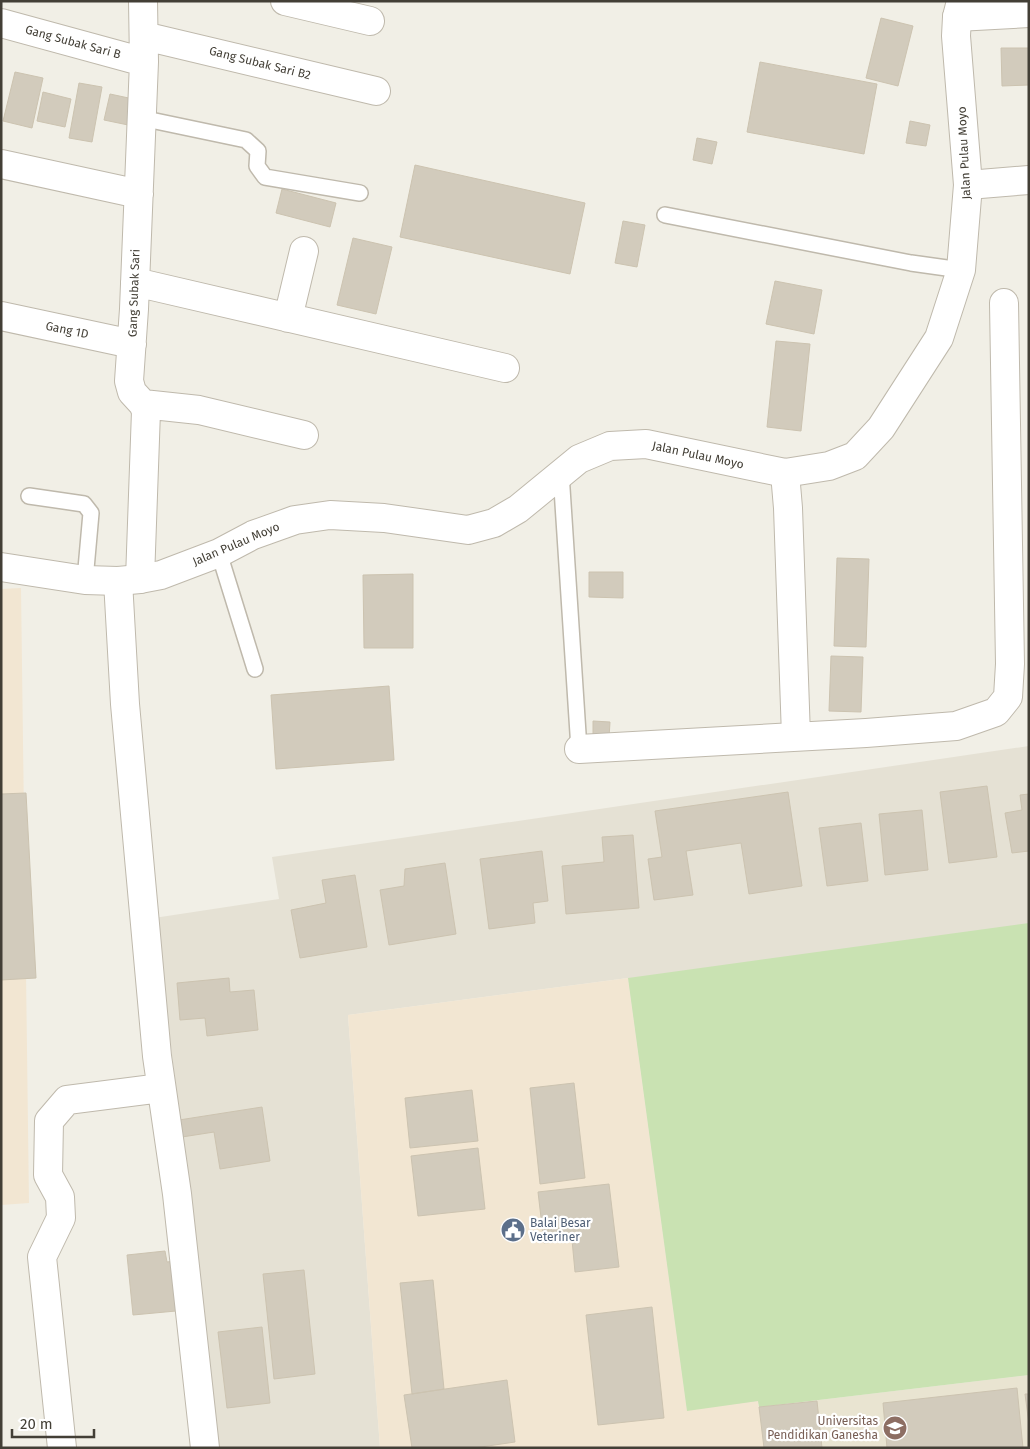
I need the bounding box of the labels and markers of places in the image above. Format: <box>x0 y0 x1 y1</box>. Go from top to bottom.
place label: Balai Besar Veteriner <box>530 1216 591 1244</box>
public building icon: Balai Besar Veteriner <box>500 1217 526 1243</box>
place label: Universitas Pendidikan Ganesha <box>767 1414 878 1442</box>
school or university icon: Universitas Pendidikan Ganesha <box>882 1415 908 1441</box>

